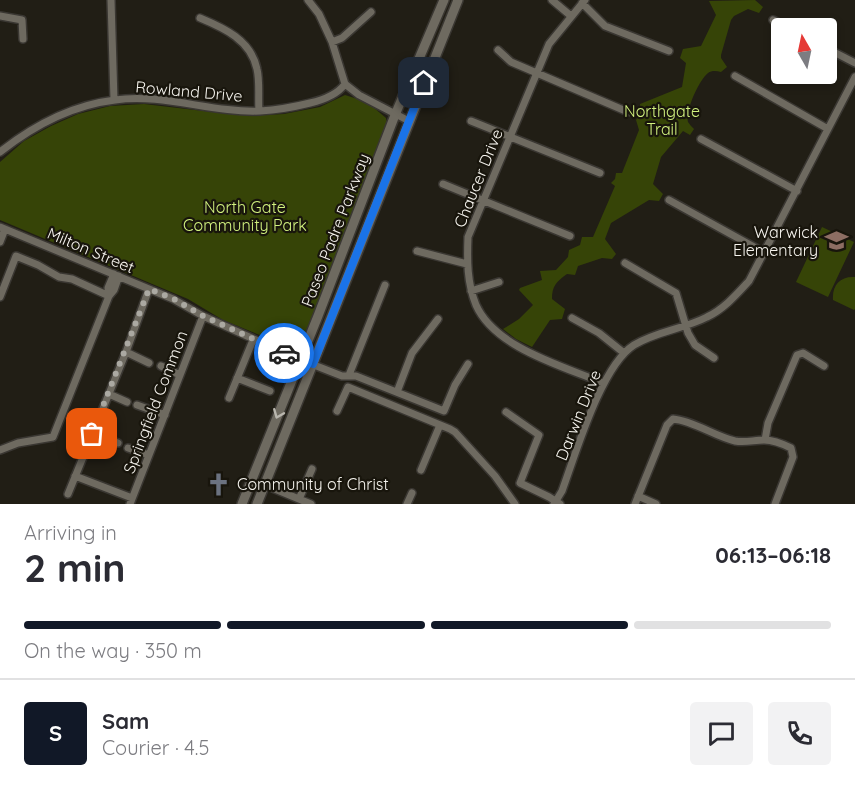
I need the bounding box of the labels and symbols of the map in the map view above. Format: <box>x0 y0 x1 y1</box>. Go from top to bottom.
north arrow <box>771 18 837 84</box>
pin <box>398 57 449 108</box>
street label: Rowland Drive <box>135 76 243 106</box>
park label: Northgate Trail <box>624 101 700 139</box>
street label: Chaucer Drive <box>449 126 507 230</box>
street label: Paseo Padre Parkway <box>297 151 373 309</box>
park label: North Gate Community Park <box>183 197 307 235</box>
place label: Warwick Elementary <box>733 222 818 260</box>
street label: Milton Street <box>44 223 138 277</box>
school or university icon: Warwick Elementary <box>823 228 849 254</box>
courier <box>254 323 314 383</box>
street label: Springfield Common <box>119 328 191 476</box>
street label: Darwin Drive <box>551 367 605 463</box>
one-way arrow <box>273 407 285 418</box>
pin <box>66 408 117 459</box>
church icon: Community of Christ <box>206 471 232 497</box>
place label: Community of Christ <box>237 474 389 494</box>

